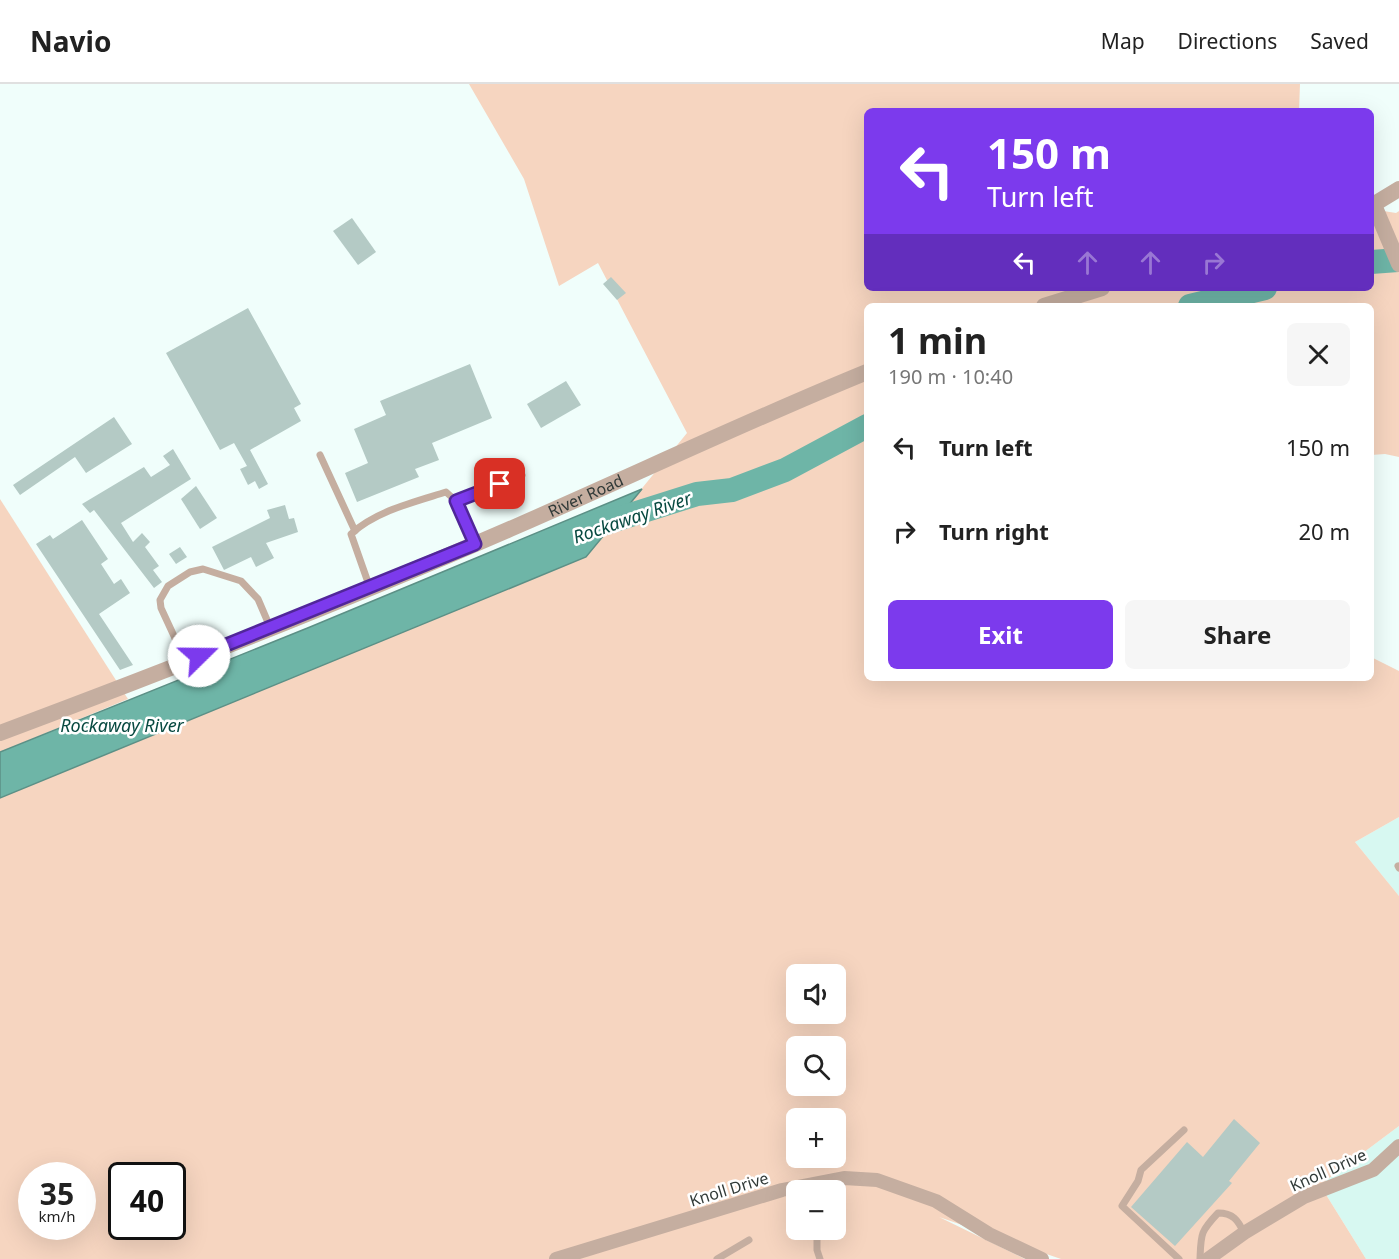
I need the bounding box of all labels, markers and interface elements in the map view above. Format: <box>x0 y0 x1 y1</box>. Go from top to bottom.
text: Navio <box>30 22 111 60</box>
text: Map <box>1101 27 1145 55</box>
text: Directions <box>1178 27 1277 55</box>
text: Saved <box>1310 27 1369 55</box>
text: 150 m <box>987 124 1111 181</box>
icon: left <box>888 132 966 210</box>
text: Turn left <box>987 178 1093 215</box>
icon: left <box>1008 246 1041 279</box>
icon: ahead <box>1071 246 1104 279</box>
icon: ahead <box>1134 246 1167 279</box>
icon: right <box>1197 246 1230 279</box>
text: 1 min <box>888 316 987 365</box>
button: close <box>1287 323 1350 386</box>
text: 190 m · 10:40 <box>888 363 1013 390</box>
icon: left <box>888 431 921 464</box>
text: Turn left <box>939 432 1033 462</box>
text: 150 m <box>1286 432 1350 462</box>
pin <box>474 458 525 509</box>
icon: arrive <box>483 467 516 500</box>
street label: River Road <box>544 469 627 522</box>
water label: Rockaway River <box>570 485 695 548</box>
icon: right <box>888 515 921 548</box>
text: Turn right <box>939 516 1049 546</box>
text: 20 m <box>1299 516 1350 546</box>
button: Exit <box>888 600 1113 669</box>
button: Share <box>1125 600 1350 669</box>
position arrow <box>167 624 231 688</box>
water label: Rockaway River <box>60 713 185 737</box>
map controls <box>786 964 846 1240</box>
button: sound <box>786 964 846 1024</box>
button: search <box>786 1036 846 1096</box>
button: + <box>786 1108 846 1168</box>
street label: Knoll Drive <box>1286 1143 1370 1197</box>
speed limit sign: 40 <box>108 1162 186 1240</box>
street label: Knoll Drive <box>687 1167 771 1211</box>
text: 35 <box>40 1173 74 1214</box>
button: − <box>786 1180 846 1240</box>
text: km/h <box>39 1206 75 1226</box>

